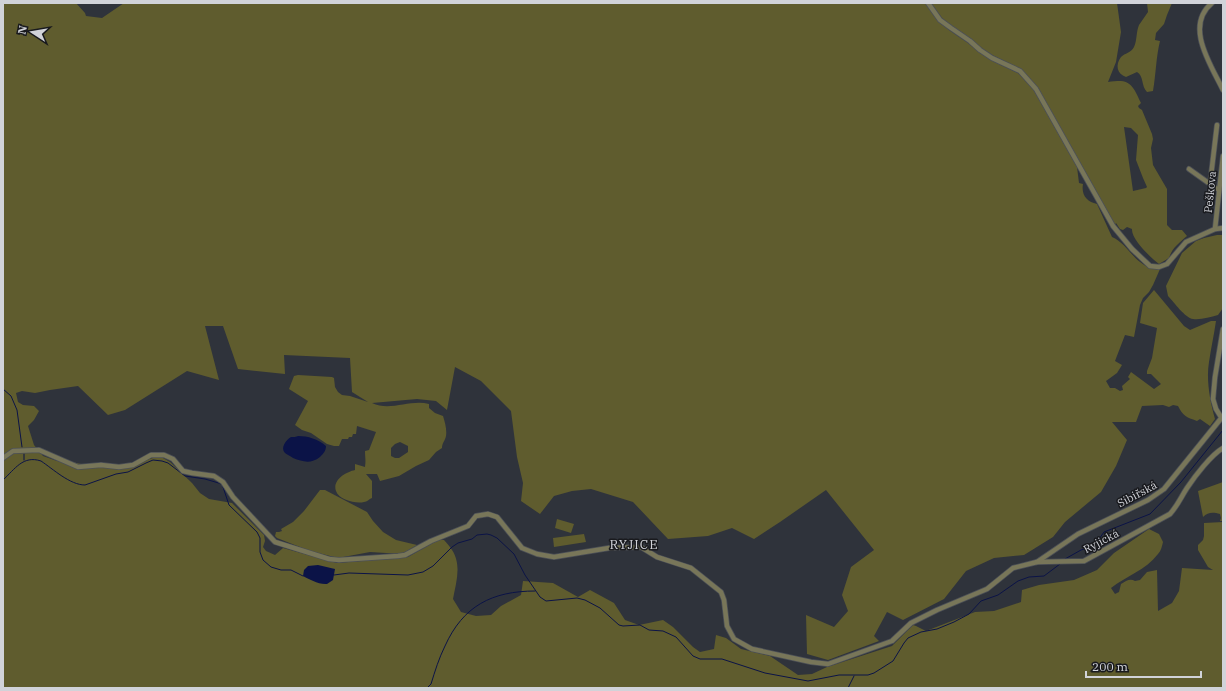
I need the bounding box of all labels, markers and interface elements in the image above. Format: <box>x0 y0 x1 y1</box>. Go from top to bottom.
north arrow <box>12 12 52 52</box>
text: N <box>14 24 30 36</box>
street label: Peškova <box>1201 170 1219 214</box>
street label: Sibiřská <box>1115 478 1159 510</box>
street label: Ryjická <box>1081 526 1121 556</box>
district label: RYJICE <box>609 536 659 553</box>
scale bar <box>1086 653 1201 679</box>
text: 200 m <box>1092 659 1128 674</box>

